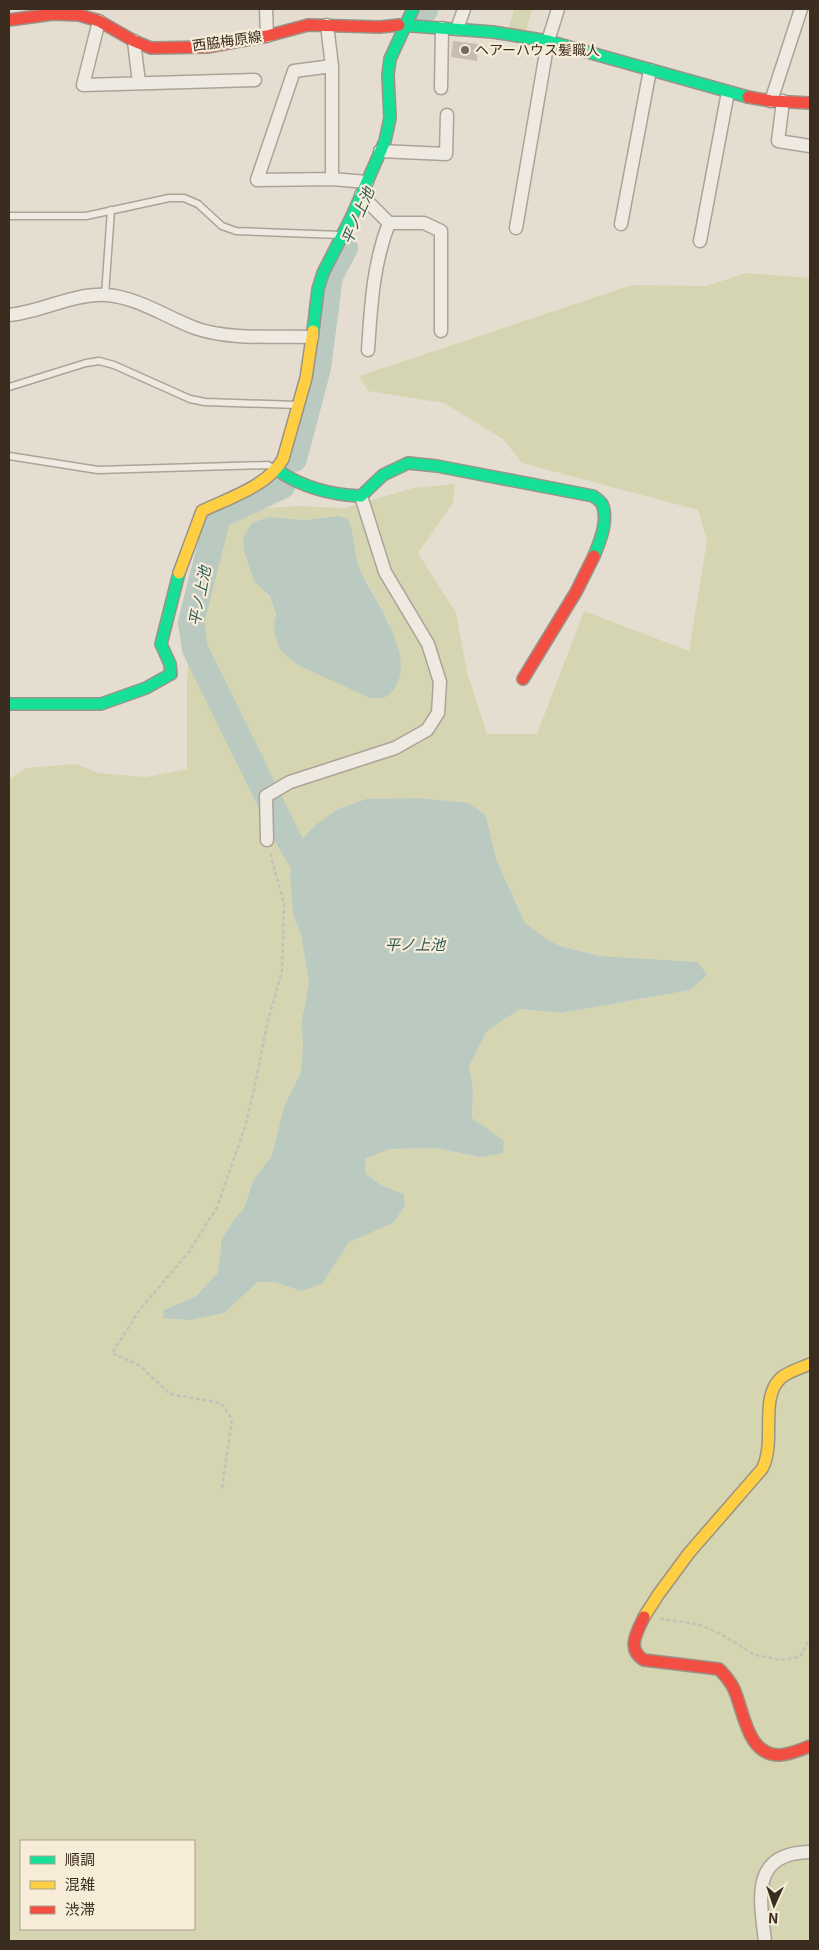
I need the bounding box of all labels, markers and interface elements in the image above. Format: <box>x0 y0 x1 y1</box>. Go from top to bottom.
street label: 西脇梅原線 <box>191 25 263 55</box>
place label: ヘアーハウス髪職人 <box>475 39 600 59</box>
marker: ヘアーハウス髪職人 <box>459 44 471 56</box>
water label: 平ノ上池 <box>335 182 379 247</box>
water label: 平ノ上池 <box>182 562 215 627</box>
water label: 平ノ上池 <box>385 933 447 954</box>
legend <box>20 1840 195 1930</box>
text: 順調 <box>65 1848 95 1869</box>
text: 混雑 <box>65 1873 95 1894</box>
north arrow <box>749 1880 799 1930</box>
text: 渋滞 <box>65 1898 95 1919</box>
text: N <box>768 1909 779 1929</box>

